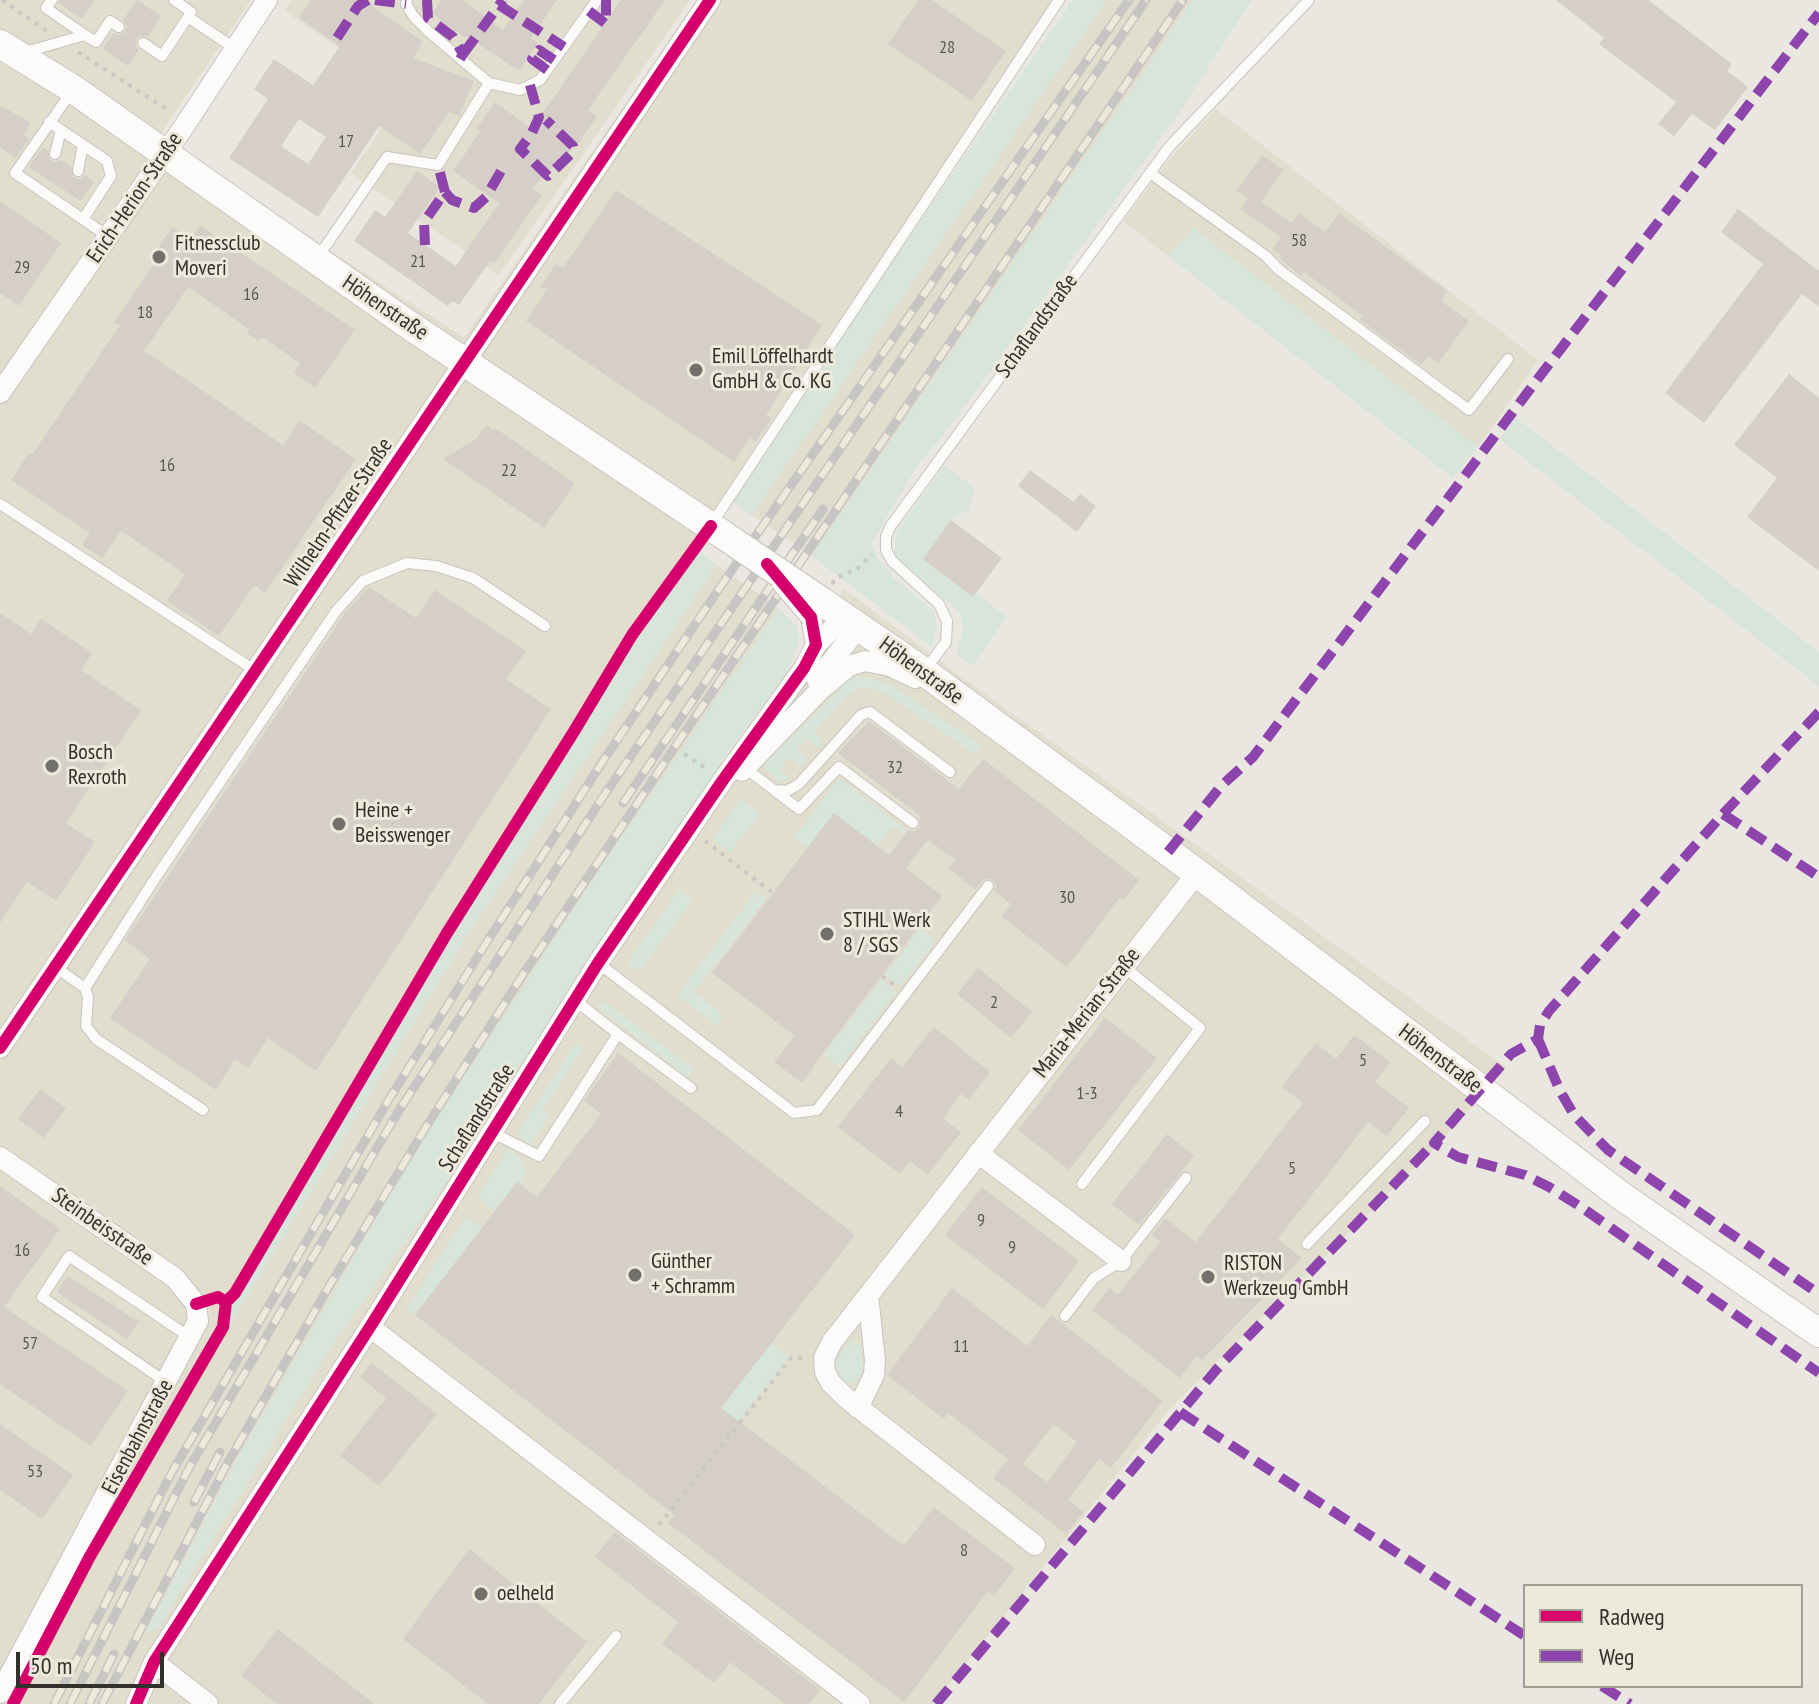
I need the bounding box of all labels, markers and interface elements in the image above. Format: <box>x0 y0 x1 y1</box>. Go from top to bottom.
house number: 28 <box>939 37 955 59</box>
street label: Erich-Herion-Straße <box>82 128 188 268</box>
house number: 17 <box>338 131 354 153</box>
house number: 58 <box>1291 230 1307 252</box>
place label: Fitnessclub Moveri <box>175 231 261 282</box>
marker: Fitnessclub Moveri <box>150 248 168 266</box>
house number: 21 <box>410 251 426 273</box>
house number: 29 <box>14 257 30 279</box>
street label: Schaflandstraße <box>990 269 1084 383</box>
street label: Höhenstraße <box>337 270 433 346</box>
house number: 16 <box>243 284 259 306</box>
house number: 18 <box>137 302 153 324</box>
place label: Emil Löffelhardt GmbH & Co. KG <box>712 344 833 396</box>
marker: Emil Löffelhardt GmbH & Co. KG <box>687 361 705 379</box>
street label: Wilhelm-Pfitzer-Straße <box>279 433 399 593</box>
house number: 16 <box>159 455 175 477</box>
house number: 22 <box>501 460 517 482</box>
street label: Höhenstraße <box>874 632 968 710</box>
place label: Bosch Rexroth <box>68 740 127 792</box>
marker: Bosch Rexroth <box>43 757 61 775</box>
house number: 32 <box>887 757 903 779</box>
place label: Heine + Beisswenger <box>355 798 450 850</box>
marker: Heine + Beisswenger <box>330 815 348 833</box>
house number: 30 <box>1059 887 1075 909</box>
place label: STIHL Werk 8 / SGS <box>843 908 931 960</box>
marker: STIHL Werk 8 / SGS <box>818 925 836 943</box>
street label: Maria-Merian-Straße <box>1028 943 1146 1083</box>
house number: 2 <box>990 992 998 1014</box>
street label: Höhenstraße <box>1393 1019 1487 1099</box>
house number: 5 <box>1359 1050 1367 1072</box>
street label: Schaflandstraße <box>433 1059 521 1177</box>
house number: 1-3 <box>1076 1083 1098 1105</box>
house number: 4 <box>895 1101 903 1123</box>
house number: 5 <box>1288 1158 1296 1180</box>
street label: Steinbeisstraße <box>46 1182 158 1272</box>
house number: 9 <box>977 1210 985 1232</box>
house number: 9 <box>1008 1237 1016 1259</box>
house number: 16 <box>14 1240 30 1262</box>
place label: Günther + Schramm <box>651 1249 735 1300</box>
place label: RISTON Werkzeug GmbH <box>1224 1251 1349 1302</box>
marker: Günther + Schramm <box>626 1266 644 1284</box>
marker: RISTON Werkzeug GmbH <box>1199 1268 1217 1286</box>
house number: 57 <box>22 1333 38 1355</box>
house number: 11 <box>953 1336 969 1358</box>
street label: Eisenbahnstraße <box>97 1375 179 1499</box>
house number: 53 <box>27 1461 43 1483</box>
house number: 8 <box>960 1540 968 1562</box>
place label: oelheld <box>497 1581 554 1607</box>
legend <box>1523 1584 1803 1688</box>
marker: oelheld <box>472 1585 490 1603</box>
text: Radweg <box>1599 1601 1665 1632</box>
scale bar <box>20 1636 168 1686</box>
text: Weg <box>1599 1641 1634 1672</box>
text: 50 m <box>30 1650 72 1681</box>

